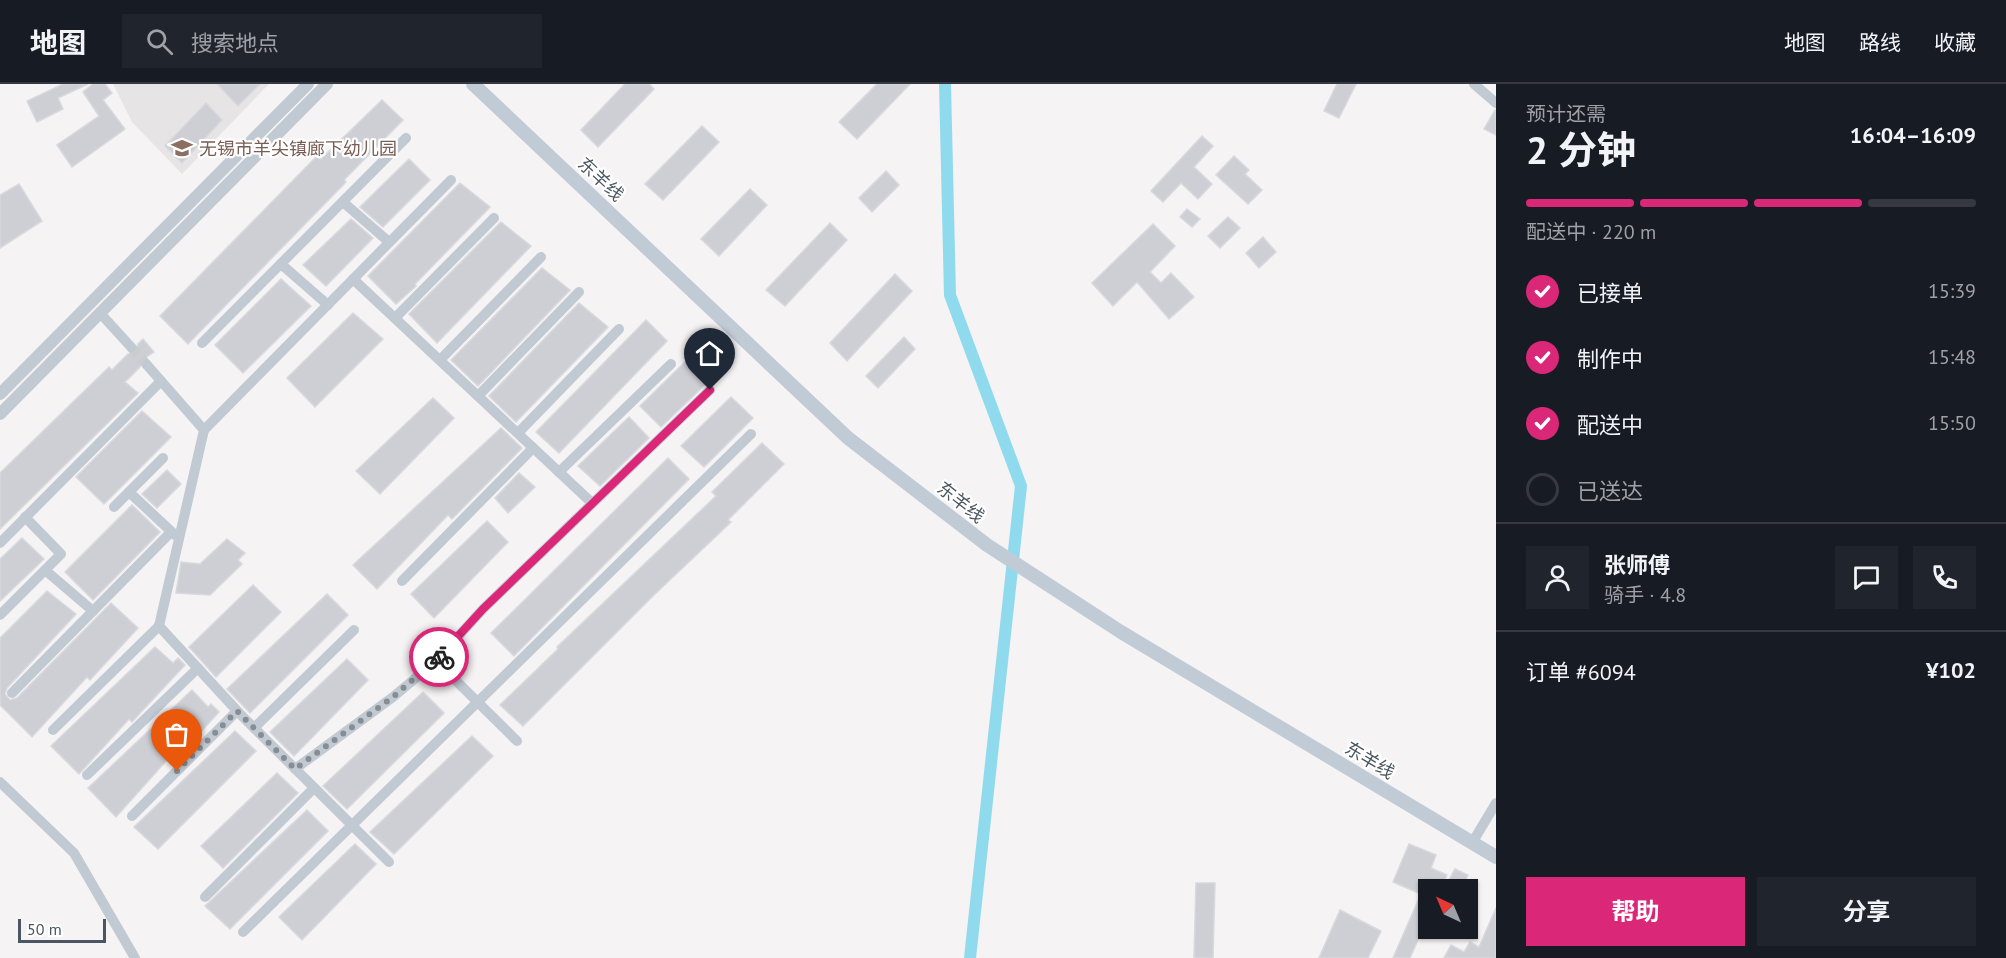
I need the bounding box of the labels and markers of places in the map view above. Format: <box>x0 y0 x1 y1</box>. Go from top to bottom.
school or university icon: 无锡市羊尖镇廊下幼儿园 <box>170 136 194 160</box>
place label: 无锡市羊尖镇廊下幼儿园 <box>199 137 397 160</box>
pin <box>684 328 735 390</box>
pin <box>151 709 202 771</box>

